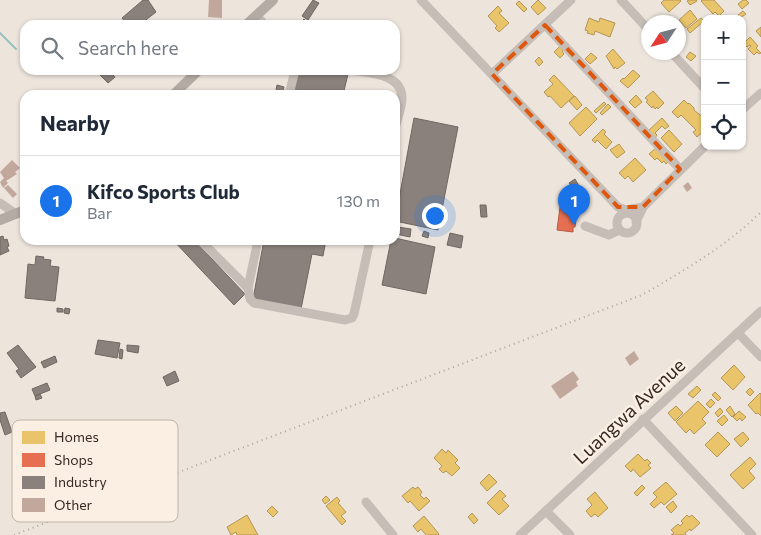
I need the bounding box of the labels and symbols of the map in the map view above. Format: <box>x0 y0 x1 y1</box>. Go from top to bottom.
north arrow <box>641 15 686 60</box>
pin: 1 <box>558 184 590 225</box>
your location <box>422 203 448 229</box>
street label: Luangwa Avenue <box>568 353 689 468</box>
legend <box>12 420 178 522</box>
text: Homes <box>54 428 99 445</box>
text: Shops <box>54 451 93 468</box>
text: Industry <box>54 473 107 490</box>
text: Other <box>54 496 93 513</box>

